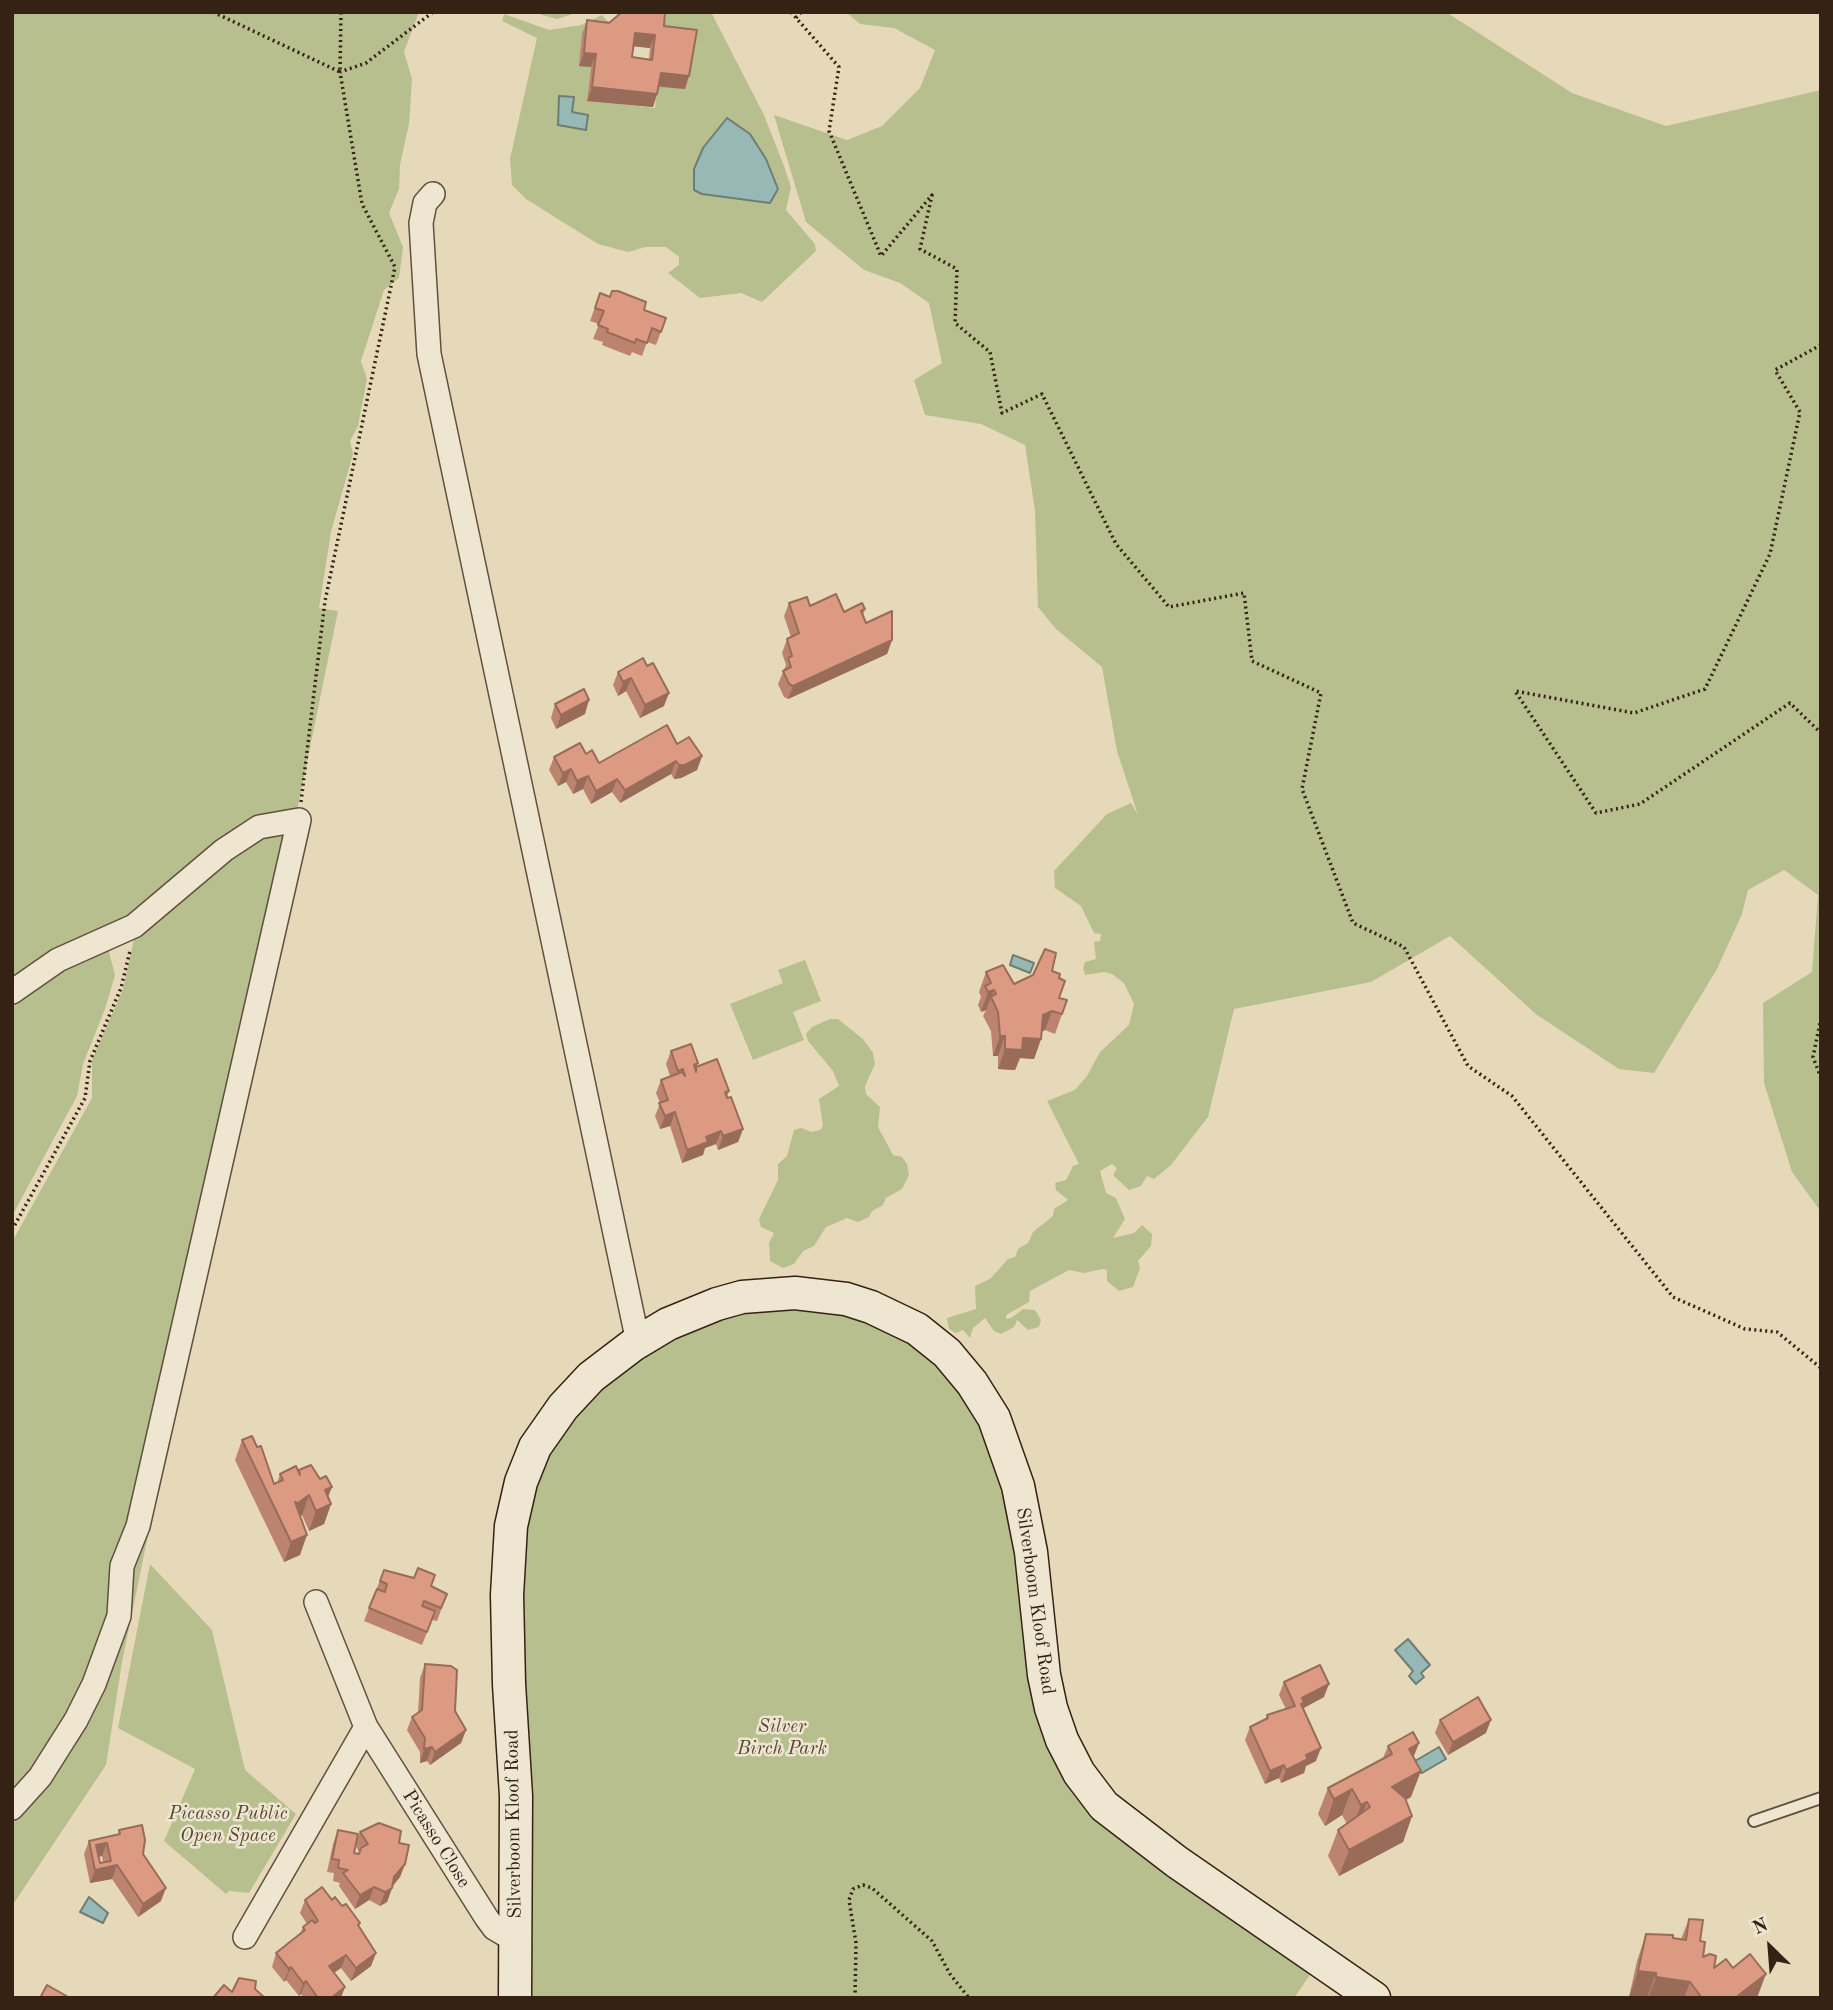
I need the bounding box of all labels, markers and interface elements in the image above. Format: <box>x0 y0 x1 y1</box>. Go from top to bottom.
street label: Silverboom Kloof Road <box>1011 1506 1059 1696</box>
park label: Silver Birch Park <box>737 1716 827 1760</box>
street label: Silverboom Kloof Road <box>501 1729 527 1919</box>
street label: Picasso Close <box>397 1786 475 1892</box>
park label: Picasso Public Open Space <box>168 1803 288 1847</box>
north arrow <box>1735 1912 1805 1982</box>
text: N <box>1750 1916 1772 1939</box>

